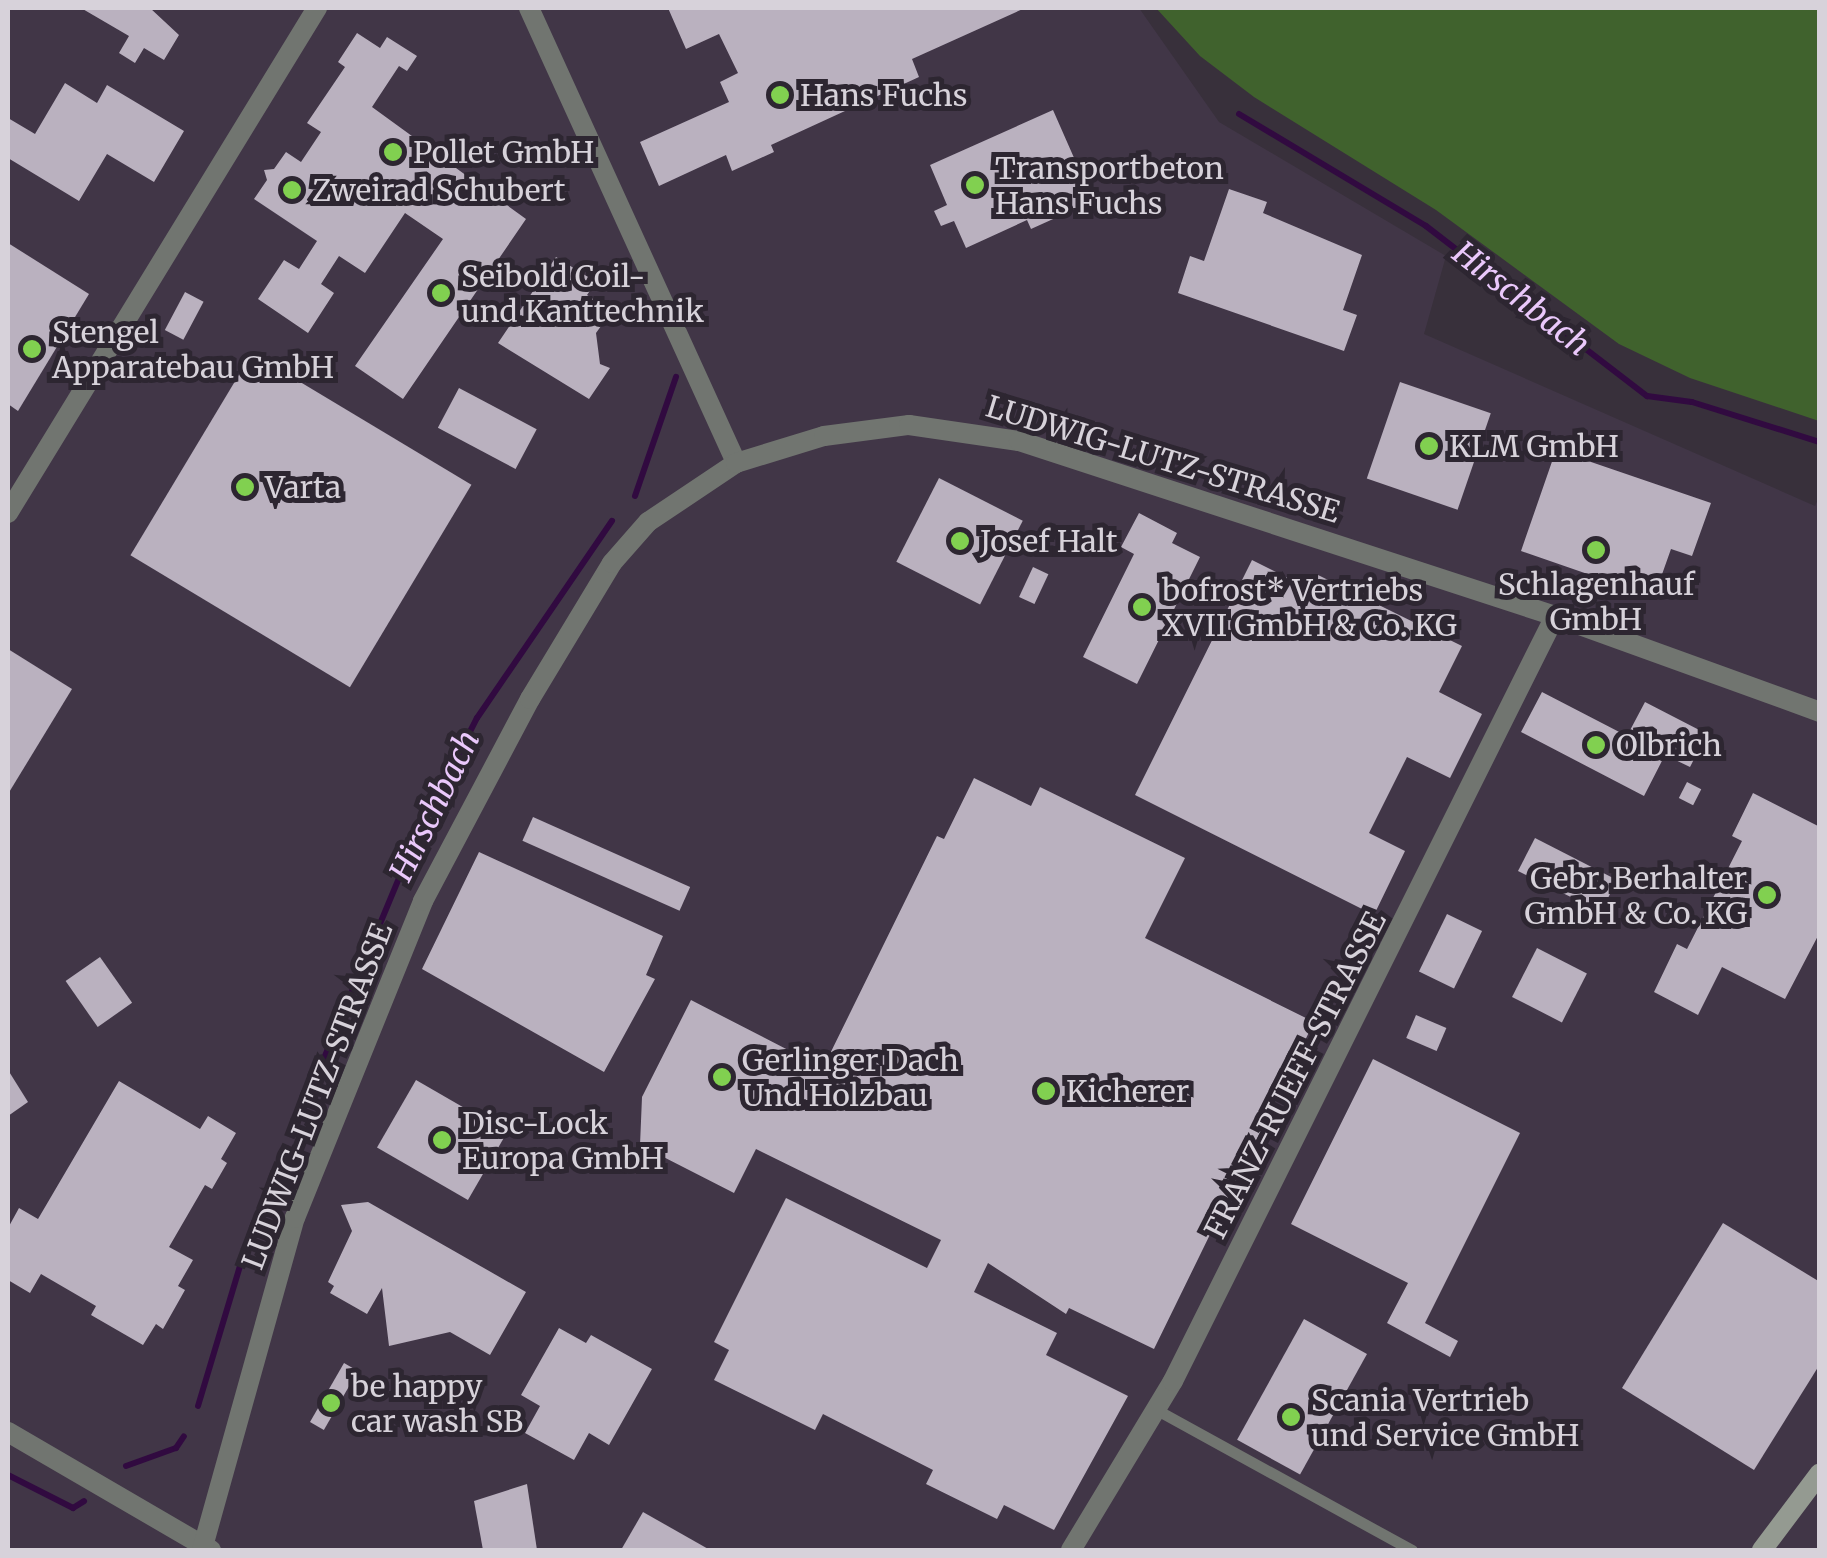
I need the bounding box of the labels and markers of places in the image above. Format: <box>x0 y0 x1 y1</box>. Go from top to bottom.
place label: Hans Fuchs <box>800 77 967 113</box>
marker: Hans Fuchs <box>769 84 791 106</box>
place label: Pollet GmbH <box>413 134 594 170</box>
marker: Pollet GmbH <box>382 141 404 163</box>
place label: Transportbeton Hans Fuchs <box>995 150 1224 220</box>
place label: Zweirad Schubert <box>312 172 566 208</box>
marker: Transportbeton Hans Fuchs <box>964 174 986 196</box>
marker: Zweirad Schubert <box>281 179 303 201</box>
place label: Seibold Coil- und Kanttechnik <box>461 258 704 328</box>
marker: Seibold Coil- und Kanttechnik <box>430 282 452 304</box>
place label: Stengel Apparatebau GmbH <box>52 314 334 384</box>
marker: Stengel Apparatebau GmbH <box>21 338 43 360</box>
place label: KLM GmbH <box>1449 428 1619 464</box>
marker: KLM GmbH <box>1418 435 1440 457</box>
place label: Varta <box>265 469 341 505</box>
marker: Varta <box>234 476 256 498</box>
place label: Josef Halt <box>980 523 1117 559</box>
marker: Josef Halt <box>949 530 971 552</box>
marker: Schlagenhauf GmbH <box>1585 539 1607 561</box>
place label: Schlagenhauf GmbH <box>1498 566 1694 636</box>
place label: bofrost* Vertriebs XVII GmbH & Co. KG <box>1162 572 1457 642</box>
marker: bofrost* Vertriebs XVII GmbH & Co. KG <box>1131 596 1153 618</box>
place label: Olbrich <box>1616 727 1722 763</box>
marker: Olbrich <box>1585 734 1607 756</box>
place label: Gebr. Berhalter GmbH & Co. KG <box>1525 860 1747 930</box>
marker: Gebr. Berhalter GmbH & Co. KG <box>1756 884 1778 906</box>
place label: Gerlinger Dach Und Holzbau <box>742 1042 959 1112</box>
marker: Gerlinger Dach Und Holzbau <box>711 1066 733 1088</box>
place label: Kicherer <box>1066 1073 1189 1109</box>
marker: Kicherer <box>1035 1080 1057 1102</box>
place label: Disc-Lock Europa GmbH <box>462 1105 664 1176</box>
marker: Disc-Lock Europa GmbH <box>431 1129 453 1151</box>
place label: be happy car wash SB <box>351 1368 523 1438</box>
place label: Scania Vertrieb und Service GmbH <box>1311 1382 1579 1452</box>
marker: be happy car wash SB <box>320 1392 342 1414</box>
marker: Scania Vertrieb und Service GmbH <box>1280 1406 1302 1428</box>

